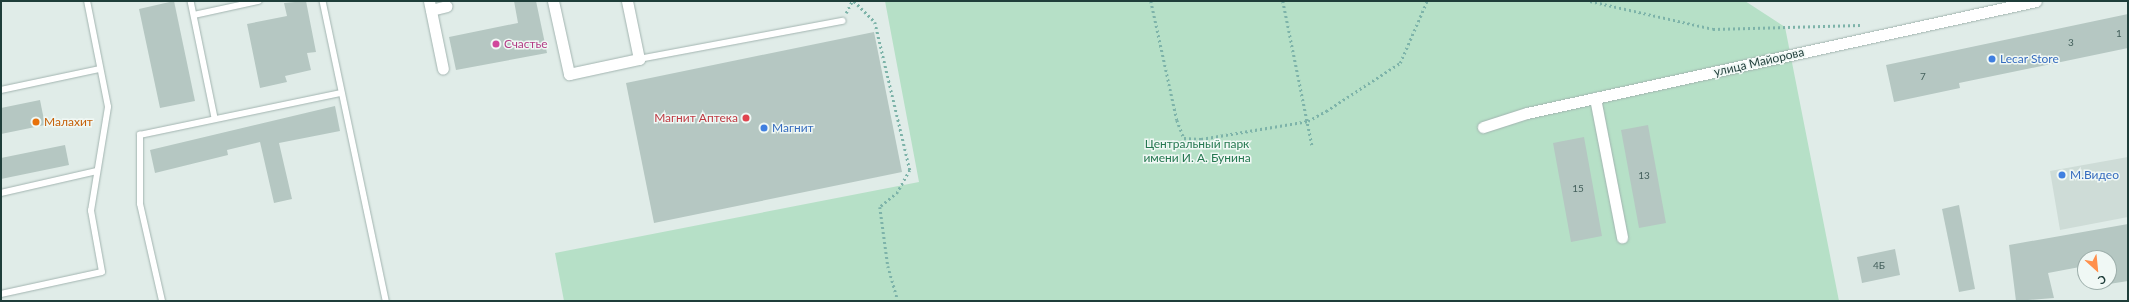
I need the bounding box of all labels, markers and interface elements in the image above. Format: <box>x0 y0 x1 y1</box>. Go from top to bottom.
house number: 1 <box>2116 28 2122 40</box>
place label: Счастье <box>504 37 548 51</box>
house number: 3 <box>2068 37 2074 49</box>
marker: Счастье <box>491 39 501 49</box>
street label: улица Майорова <box>1713 45 1805 79</box>
place label: Lecar Store <box>2000 52 2059 66</box>
marker: Lecar Store <box>1987 54 1997 64</box>
house number: 7 <box>1920 71 1926 83</box>
place label: Магнит Аптека <box>654 111 738 125</box>
marker: Магнит Аптека <box>741 113 751 123</box>
place label: Малахит <box>44 115 93 129</box>
marker: Малахит <box>31 117 41 127</box>
place label: Магнит <box>772 121 814 135</box>
marker: Магнит <box>759 123 769 133</box>
park label: Центральный парк имени И. А. Бунина <box>1143 137 1251 165</box>
place label: М.Видео <box>2070 168 2119 182</box>
house number: 13 <box>1638 170 1650 182</box>
marker: М.Видео <box>2057 170 2067 180</box>
house number: 15 <box>1572 183 1584 195</box>
north arrow <box>2077 250 2117 290</box>
house number: 4Б <box>1873 260 1885 272</box>
text: С <box>2096 273 2108 288</box>

